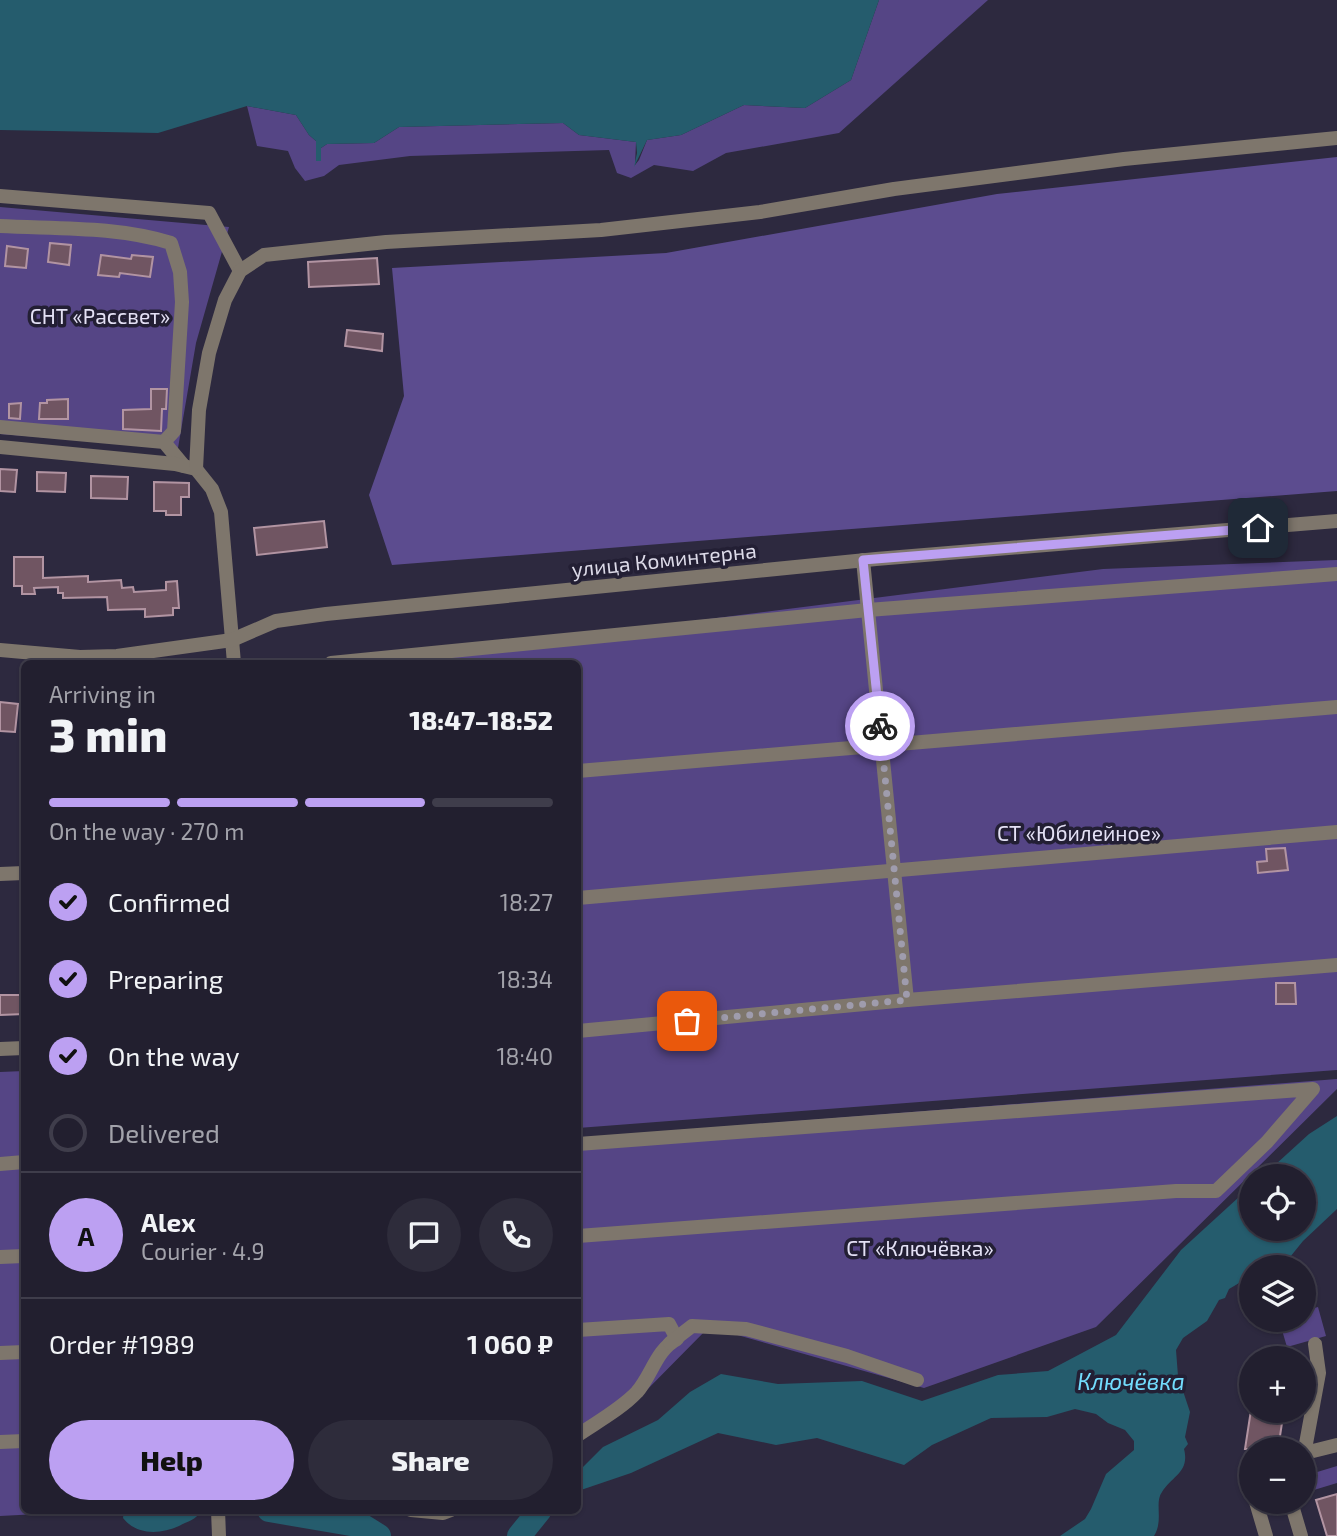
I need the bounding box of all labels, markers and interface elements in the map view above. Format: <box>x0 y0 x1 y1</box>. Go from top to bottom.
park label: СНТ «Рассвет» <box>30 303 170 328</box>
pin <box>1228 498 1288 558</box>
icon: home <box>1239 509 1277 547</box>
street label: улица Коминтерна <box>570 537 758 582</box>
text: Arriving in <box>49 680 156 708</box>
courier <box>845 691 915 761</box>
text: 18:47–18:52 <box>409 704 553 735</box>
text: 3 min <box>49 706 167 761</box>
icon: bike <box>861 707 899 745</box>
text: On the way · 270 m <box>49 817 244 845</box>
park label: СТ «Юбилейное» <box>997 820 1161 845</box>
icon: check <box>49 883 87 921</box>
text: Confirmed <box>108 886 231 917</box>
text: 18:27 <box>500 888 553 916</box>
icon: check <box>49 960 87 998</box>
text: Preparing <box>108 963 223 994</box>
text: 18:34 <box>498 965 553 993</box>
pin <box>657 991 717 1051</box>
icon: bag <box>668 1002 706 1040</box>
icon: check <box>49 1037 87 1075</box>
text: On the way <box>108 1040 239 1071</box>
text: 18:40 <box>496 1042 553 1070</box>
text: Delivered <box>108 1117 220 1148</box>
map controls <box>1239 1164 1316 1514</box>
button: locate <box>1239 1164 1316 1241</box>
button: chat <box>387 1198 461 1272</box>
button: phone <box>479 1198 553 1272</box>
text: Alex <box>141 1206 196 1237</box>
text: A <box>78 1220 94 1251</box>
park label: СТ «Ключёвка» <box>846 1235 994 1260</box>
text: Courier · 4.9 <box>141 1237 265 1265</box>
button: layers <box>1239 1255 1316 1332</box>
text: Order #1989 <box>49 1328 195 1359</box>
text: 1 060 ₽ <box>467 1328 553 1359</box>
button: + <box>1239 1346 1316 1423</box>
water label: Ключёвка <box>1077 1367 1185 1395</box>
button: Help <box>49 1420 294 1500</box>
button: Share <box>308 1420 553 1500</box>
button: − <box>1239 1437 1316 1514</box>

